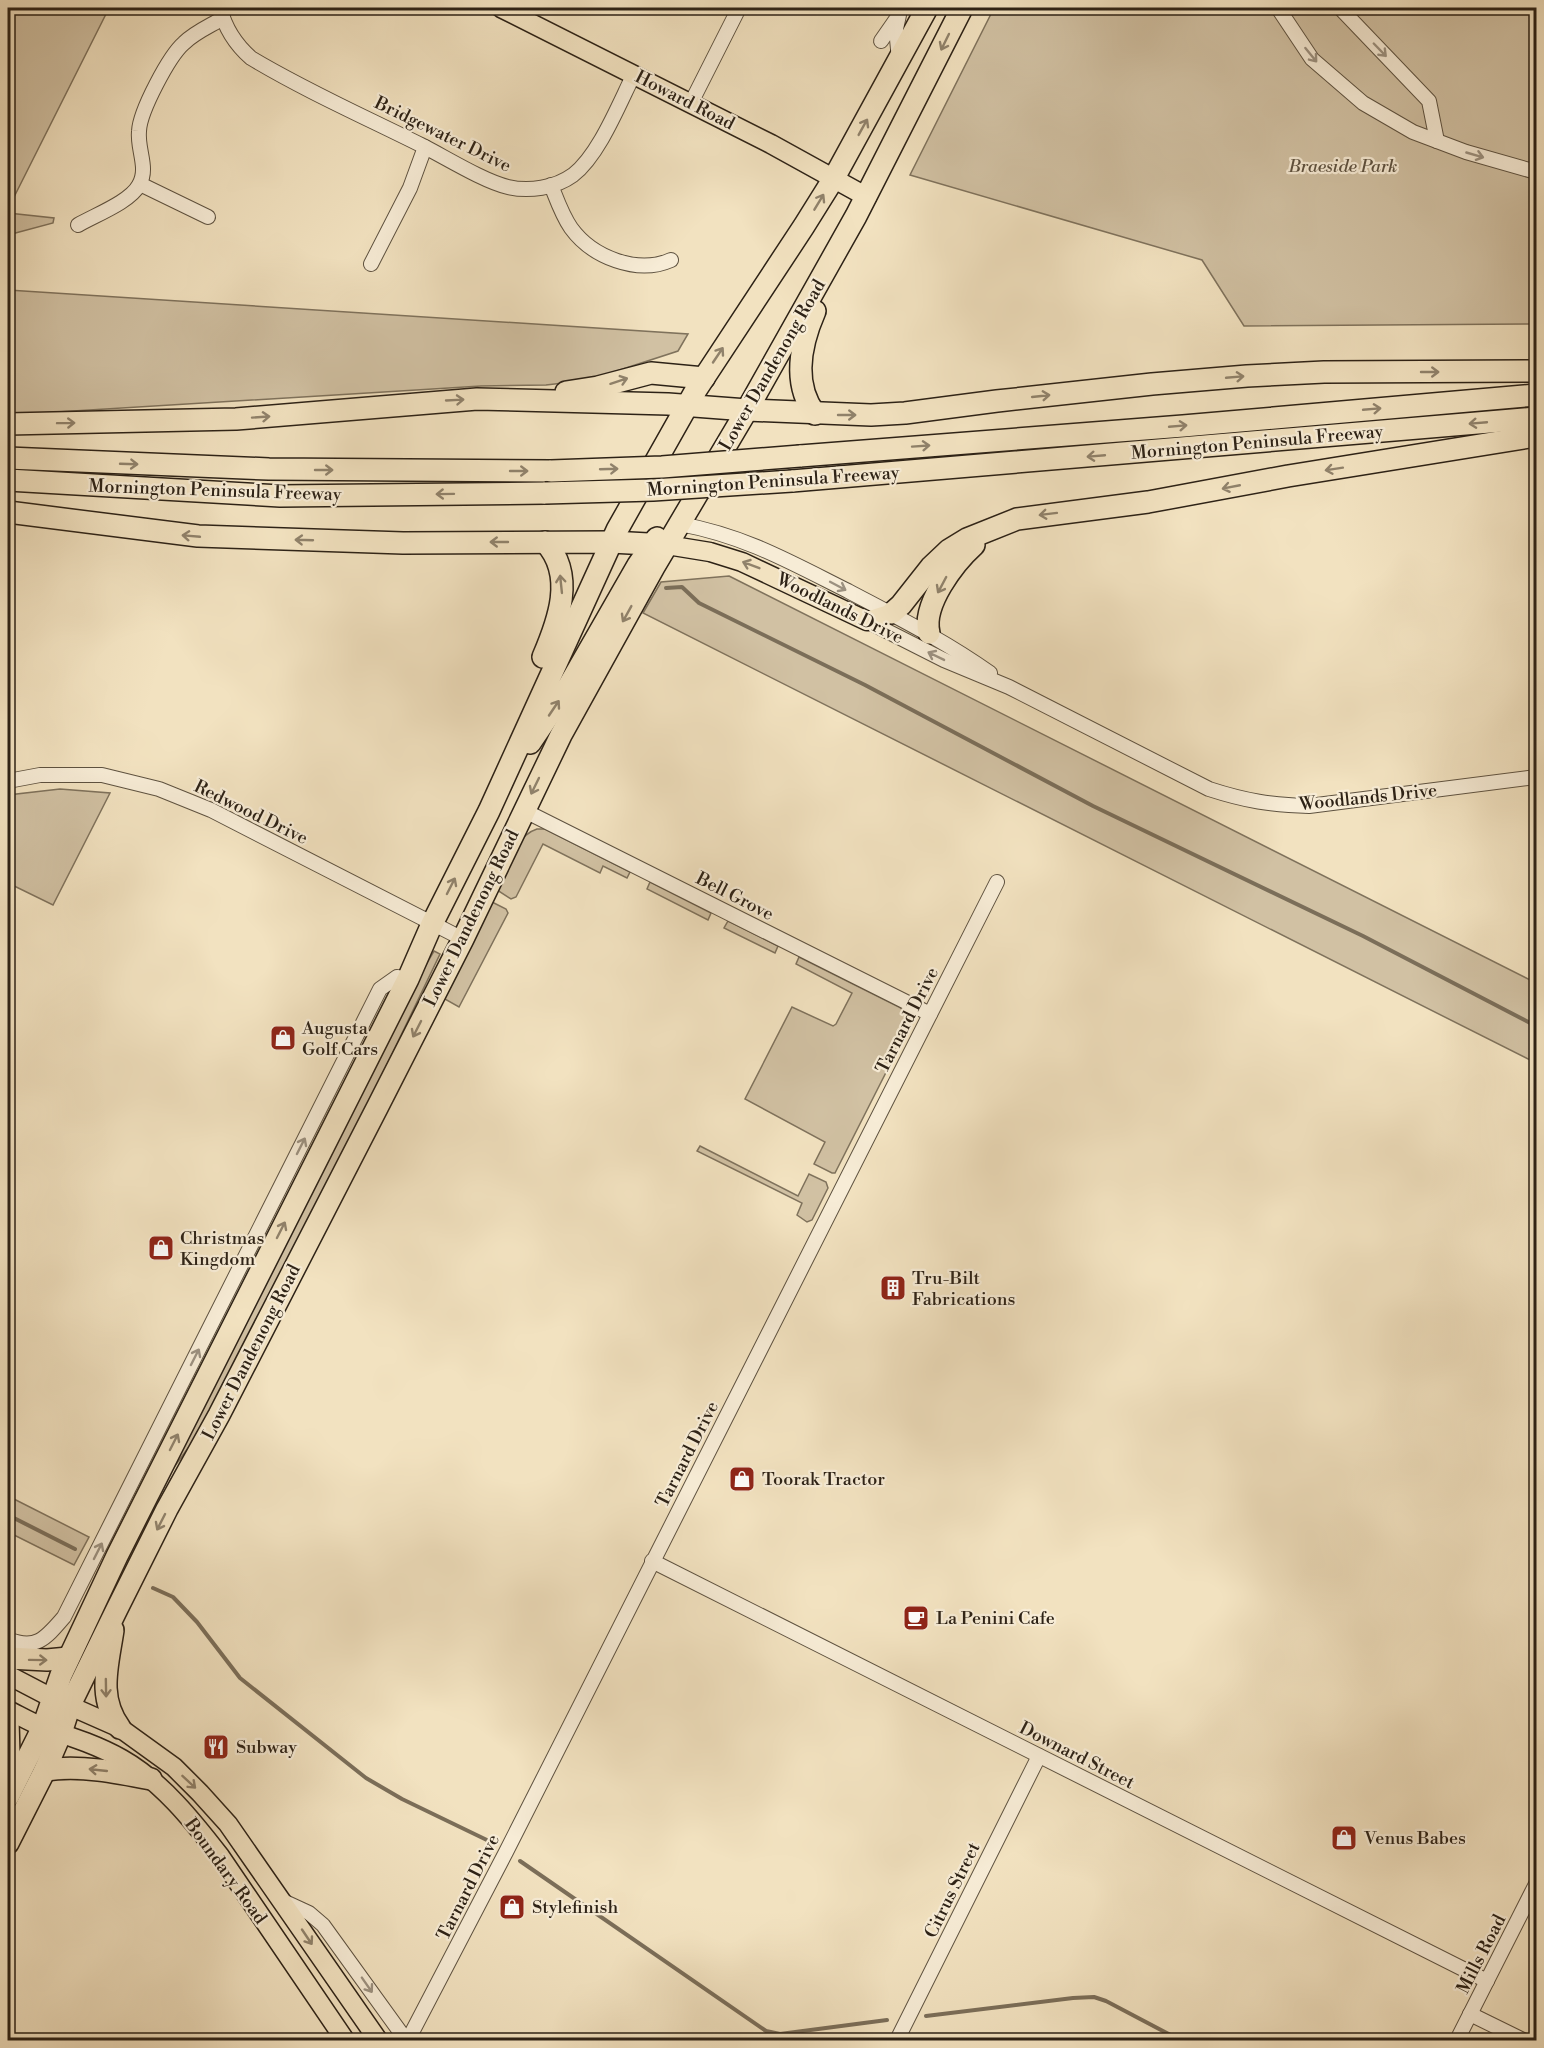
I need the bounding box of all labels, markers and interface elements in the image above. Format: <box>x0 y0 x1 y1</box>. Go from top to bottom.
one-way arrow <box>939 33 950 51</box>
one-way arrow <box>1373 42 1387 57</box>
one-way arrow <box>1304 47 1317 63</box>
street label: Howard Road <box>631 65 739 136</box>
street label: Bridgewater Drive <box>370 91 515 178</box>
one-way arrow <box>857 119 869 136</box>
one-way arrow <box>1465 150 1484 161</box>
park label: Braeside Park <box>1287 155 1398 178</box>
one-way arrow <box>814 194 826 211</box>
street label: Lower Dandenong Road <box>714 275 831 455</box>
one-way arrow <box>712 348 724 364</box>
one-way arrow <box>1419 366 1439 378</box>
one-way arrow <box>1224 371 1244 382</box>
one-way arrow <box>609 375 628 386</box>
one-way arrow <box>1030 390 1050 401</box>
one-way arrow <box>445 395 465 406</box>
one-way arrow <box>1362 404 1382 415</box>
one-way arrow <box>836 409 856 421</box>
one-way arrow <box>250 411 270 422</box>
one-way arrow <box>55 417 75 429</box>
one-way arrow <box>1469 418 1489 429</box>
street label: Mornington Peninsula Freeway <box>1130 420 1384 465</box>
one-way arrow <box>1167 420 1187 431</box>
one-way arrow <box>910 440 930 451</box>
one-way arrow <box>1086 451 1106 462</box>
one-way arrow <box>118 458 138 469</box>
street label: Mornington Peninsula Freeway <box>646 461 900 502</box>
one-way arrow <box>599 463 619 475</box>
one-way arrow <box>1324 463 1344 474</box>
one-way arrow <box>313 464 333 476</box>
one-way arrow <box>508 465 528 476</box>
street label: Mornington Peninsula Freeway <box>88 475 342 506</box>
one-way arrow <box>1222 482 1241 493</box>
one-way arrow <box>435 488 455 500</box>
one-way arrow <box>1039 509 1058 520</box>
one-way arrow <box>182 530 202 541</box>
one-way arrow <box>294 534 314 546</box>
one-way arrow <box>489 536 509 548</box>
one-way arrow <box>742 559 761 570</box>
street label: Woodlands Drive <box>772 567 907 649</box>
one-way arrow <box>555 575 566 595</box>
one-way arrow <box>936 576 947 594</box>
one-way arrow <box>828 581 846 592</box>
one-way arrow <box>621 605 633 622</box>
one-way arrow <box>927 649 945 661</box>
one-way arrow <box>548 700 560 716</box>
street label: Redwood Drive <box>190 775 312 850</box>
one-way arrow <box>529 777 541 795</box>
street label: Woodlands Drive <box>1297 779 1438 816</box>
street label: Lower Dandenong Road <box>419 825 525 1010</box>
street label: Bell Grove <box>691 867 778 926</box>
one-way arrow <box>446 877 458 895</box>
street label: Tarnard Drive <box>871 963 944 1077</box>
place label: Augusta Golf Cars <box>301 1017 378 1061</box>
one-way arrow <box>411 1019 423 1037</box>
shop icon: Augusta Golf Cars <box>268 1023 298 1053</box>
one-way arrow <box>296 1137 307 1155</box>
one-way arrow <box>276 1222 288 1240</box>
place label: Christmas Kingdom <box>180 1227 264 1271</box>
shop icon: Christmas Kingdom <box>146 1233 176 1263</box>
street label: Lower Dandenong Road <box>197 1260 306 1444</box>
place label: Tru-Bilt Fabrications <box>912 1267 1015 1311</box>
building icon: Tru-Bilt Fabrications <box>878 1273 908 1303</box>
one-way arrow <box>189 1349 201 1367</box>
street label: Tarnard Drive <box>651 1397 724 1511</box>
one-way arrow <box>169 1433 181 1451</box>
shop icon: Toorak Tractor <box>727 1464 757 1494</box>
place label: Toorak Tractor <box>762 1468 885 1491</box>
one-way arrow <box>155 1512 166 1530</box>
one-way arrow <box>93 1542 104 1560</box>
cafe icon: La Penini Cafe <box>901 1603 931 1633</box>
place label: La Penini Cafe <box>936 1607 1055 1630</box>
one-way arrow <box>28 1654 48 1666</box>
one-way arrow <box>100 1677 112 1697</box>
street label: Downard Street <box>1015 1716 1139 1795</box>
restaurant icon: Subway <box>201 1732 231 1762</box>
place label: Subway <box>236 1736 297 1759</box>
one-way arrow <box>89 1764 108 1775</box>
one-way arrow <box>181 1775 196 1789</box>
street label: Boundary Road <box>179 1813 272 1930</box>
shop icon: Venus Babes <box>1329 1823 1359 1853</box>
place label: Venus Babes <box>1363 1827 1466 1850</box>
street label: Tarnard Drive <box>432 1830 505 1944</box>
street label: Citrus Street <box>919 1838 986 1942</box>
shop icon: Stylefinish <box>497 1892 527 1922</box>
place label: Stylefinish <box>532 1896 618 1919</box>
street label: Mills Road <box>1452 1910 1512 1998</box>
one-way arrow <box>301 1928 313 1944</box>
one-way arrow <box>361 1976 373 1992</box>

